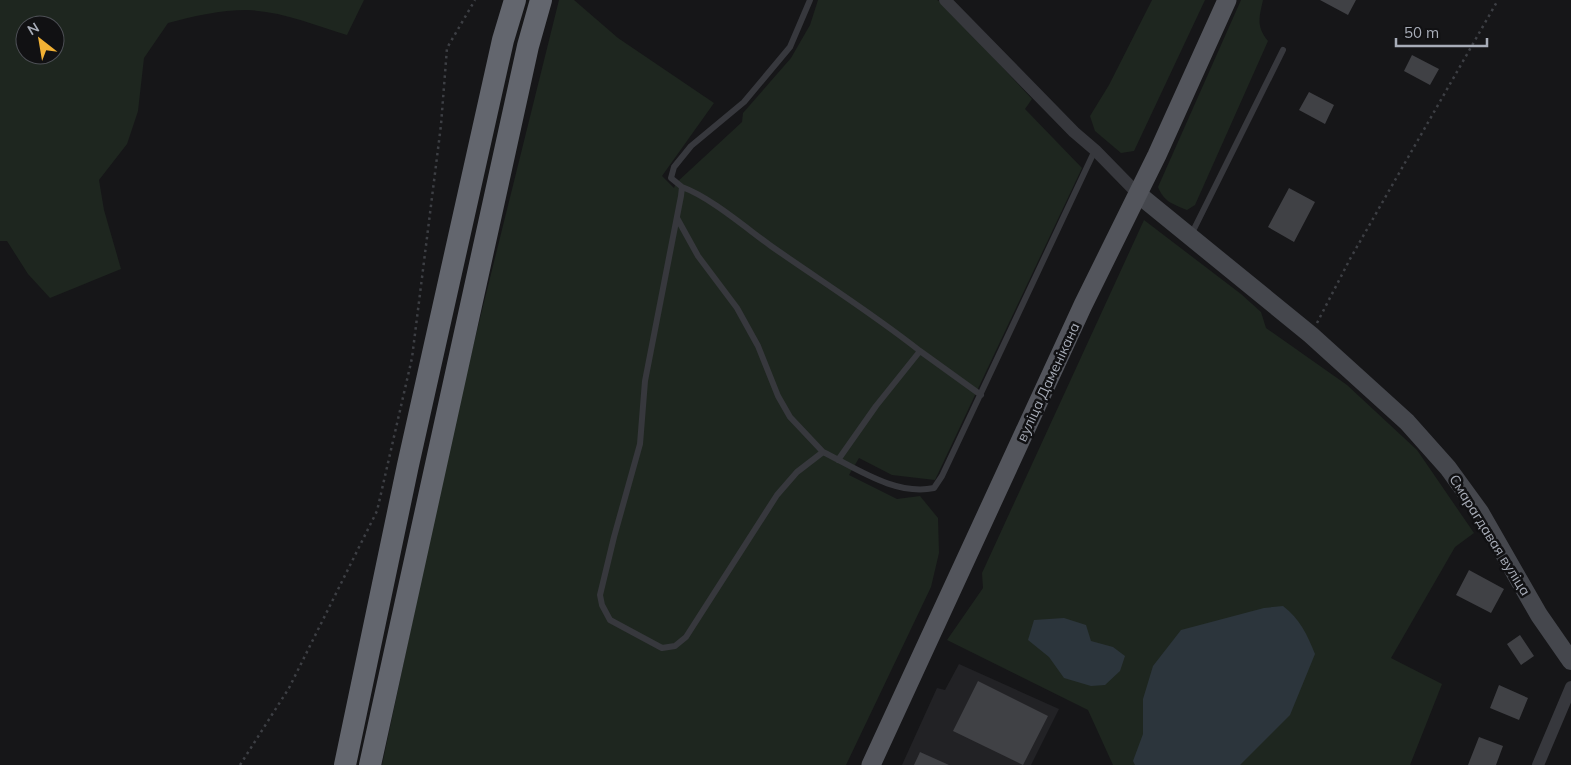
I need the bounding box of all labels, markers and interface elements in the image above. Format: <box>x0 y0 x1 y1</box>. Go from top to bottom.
north arrow <box>15 15 65 65</box>
scale bar <box>1396 15 1487 47</box>
text: N <box>24 18 42 39</box>
text: 50 m <box>1404 23 1439 42</box>
street label: вуліца Даменікана <box>1013 320 1083 444</box>
street label: Смарагдавая вуліца <box>1445 471 1535 599</box>

